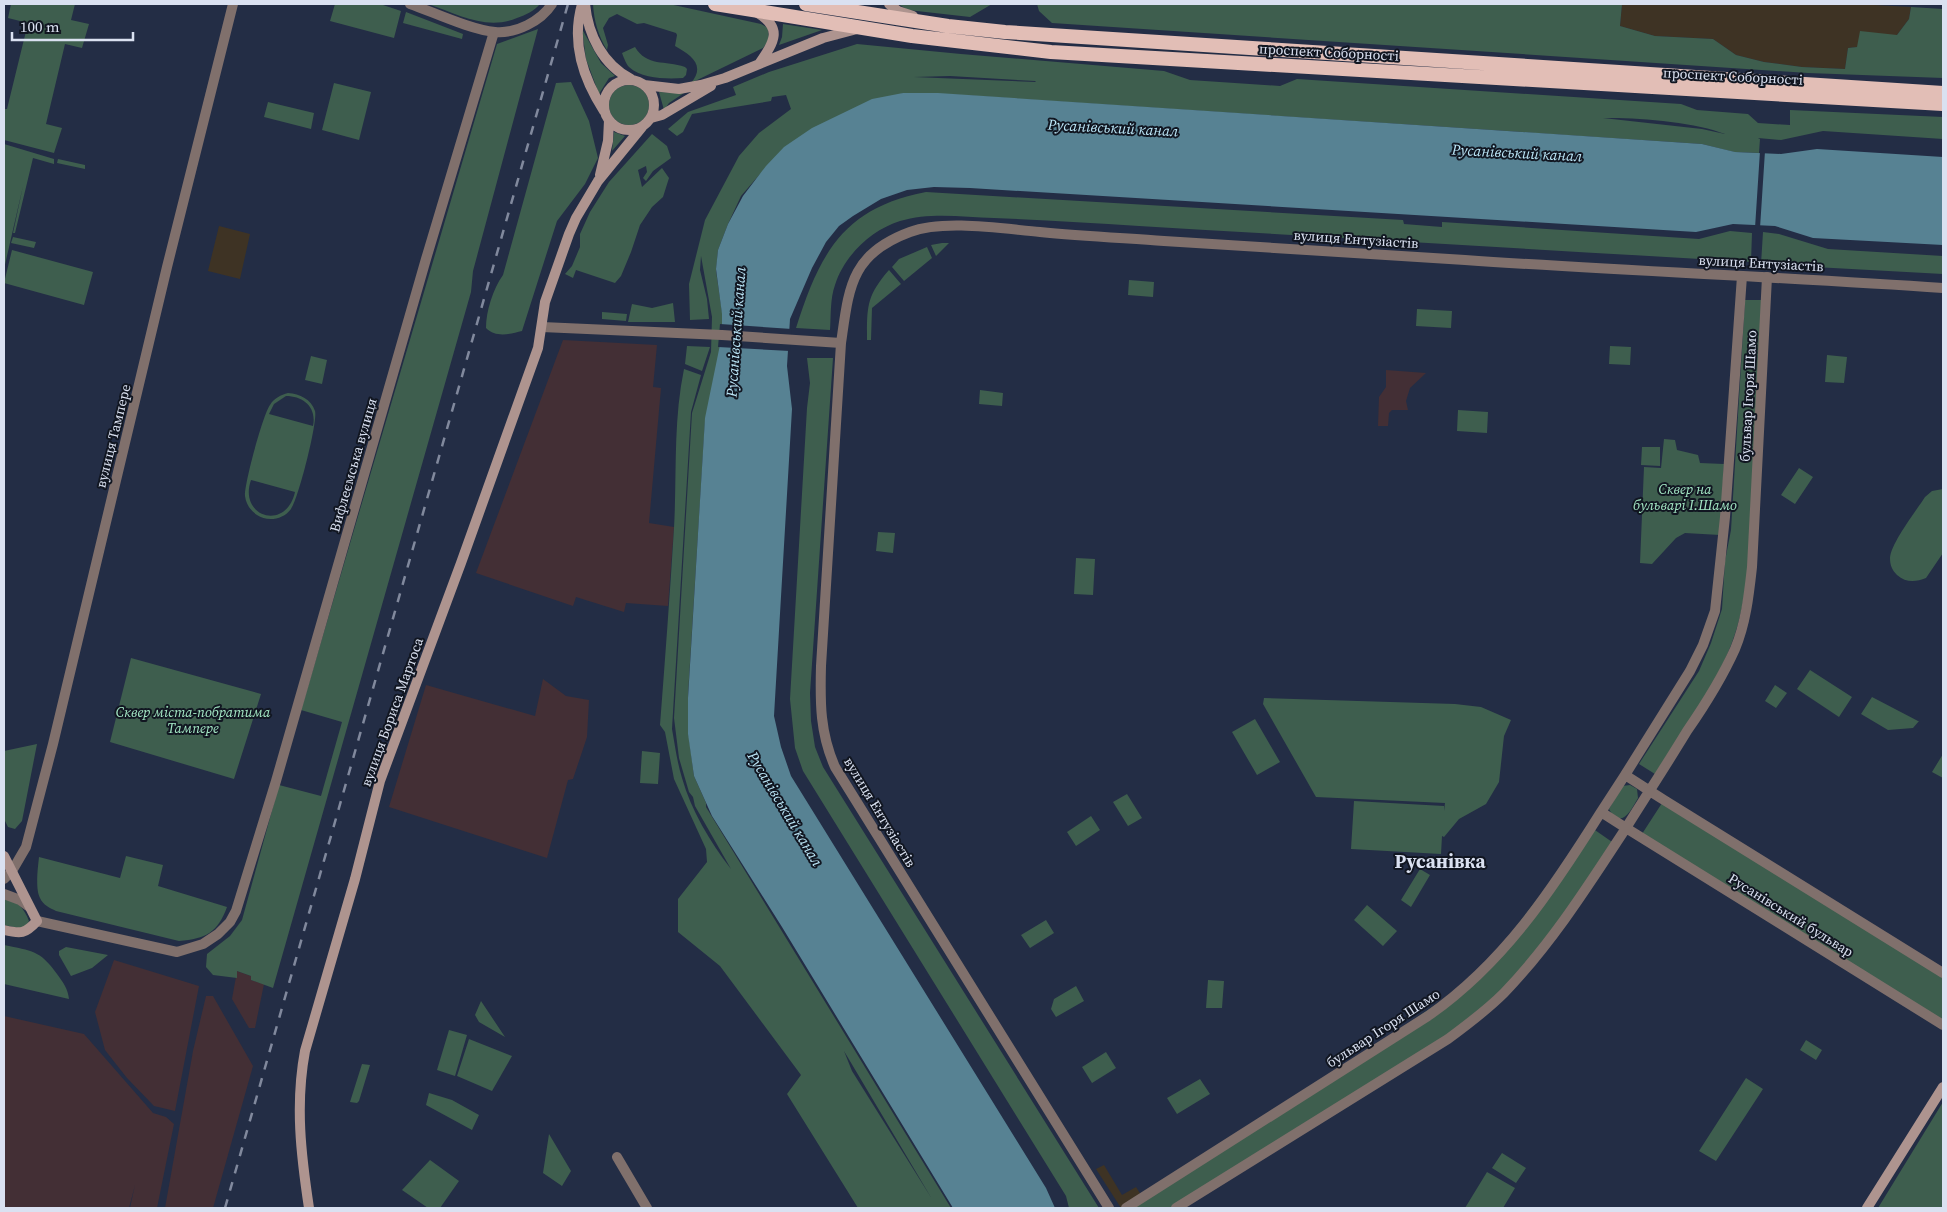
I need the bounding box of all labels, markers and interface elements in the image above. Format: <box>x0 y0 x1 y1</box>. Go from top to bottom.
scale bar <box>12 10 134 42</box>
text: 100 m <box>20 16 60 37</box>
street label: проспект Соборності <box>1259 38 1399 66</box>
street label: проспект Соборності <box>1663 62 1803 90</box>
water label: Русанівський канал <box>1046 114 1180 141</box>
water label: Русанівський канал <box>1450 139 1584 166</box>
street label: вулиця Ентузіастів <box>1293 225 1419 253</box>
street label: вулиця Ентузіастів <box>1698 250 1824 276</box>
water label: Русанівський канал <box>720 265 751 399</box>
street label: бульвар Ігоря Шамо <box>1735 329 1761 462</box>
street label: вулиця Тампере <box>90 382 136 490</box>
street label: Вифлеємська вулиця <box>324 396 382 534</box>
park label: Сквер на бульварі І.Шамо <box>1633 479 1737 515</box>
street label: вулиця Бориса Мартоса <box>356 634 429 789</box>
park label: Сквер міста-побратима Тампере <box>116 702 271 738</box>
water label: Русанівський канал <box>742 746 828 871</box>
street label: вулиця Ентузіастів <box>839 753 921 871</box>
district label: Русанівка <box>1394 848 1486 874</box>
street label: Русанівський бульвар <box>1725 868 1857 962</box>
street label: бульвар Ігоря Шамо <box>1322 984 1444 1072</box>

